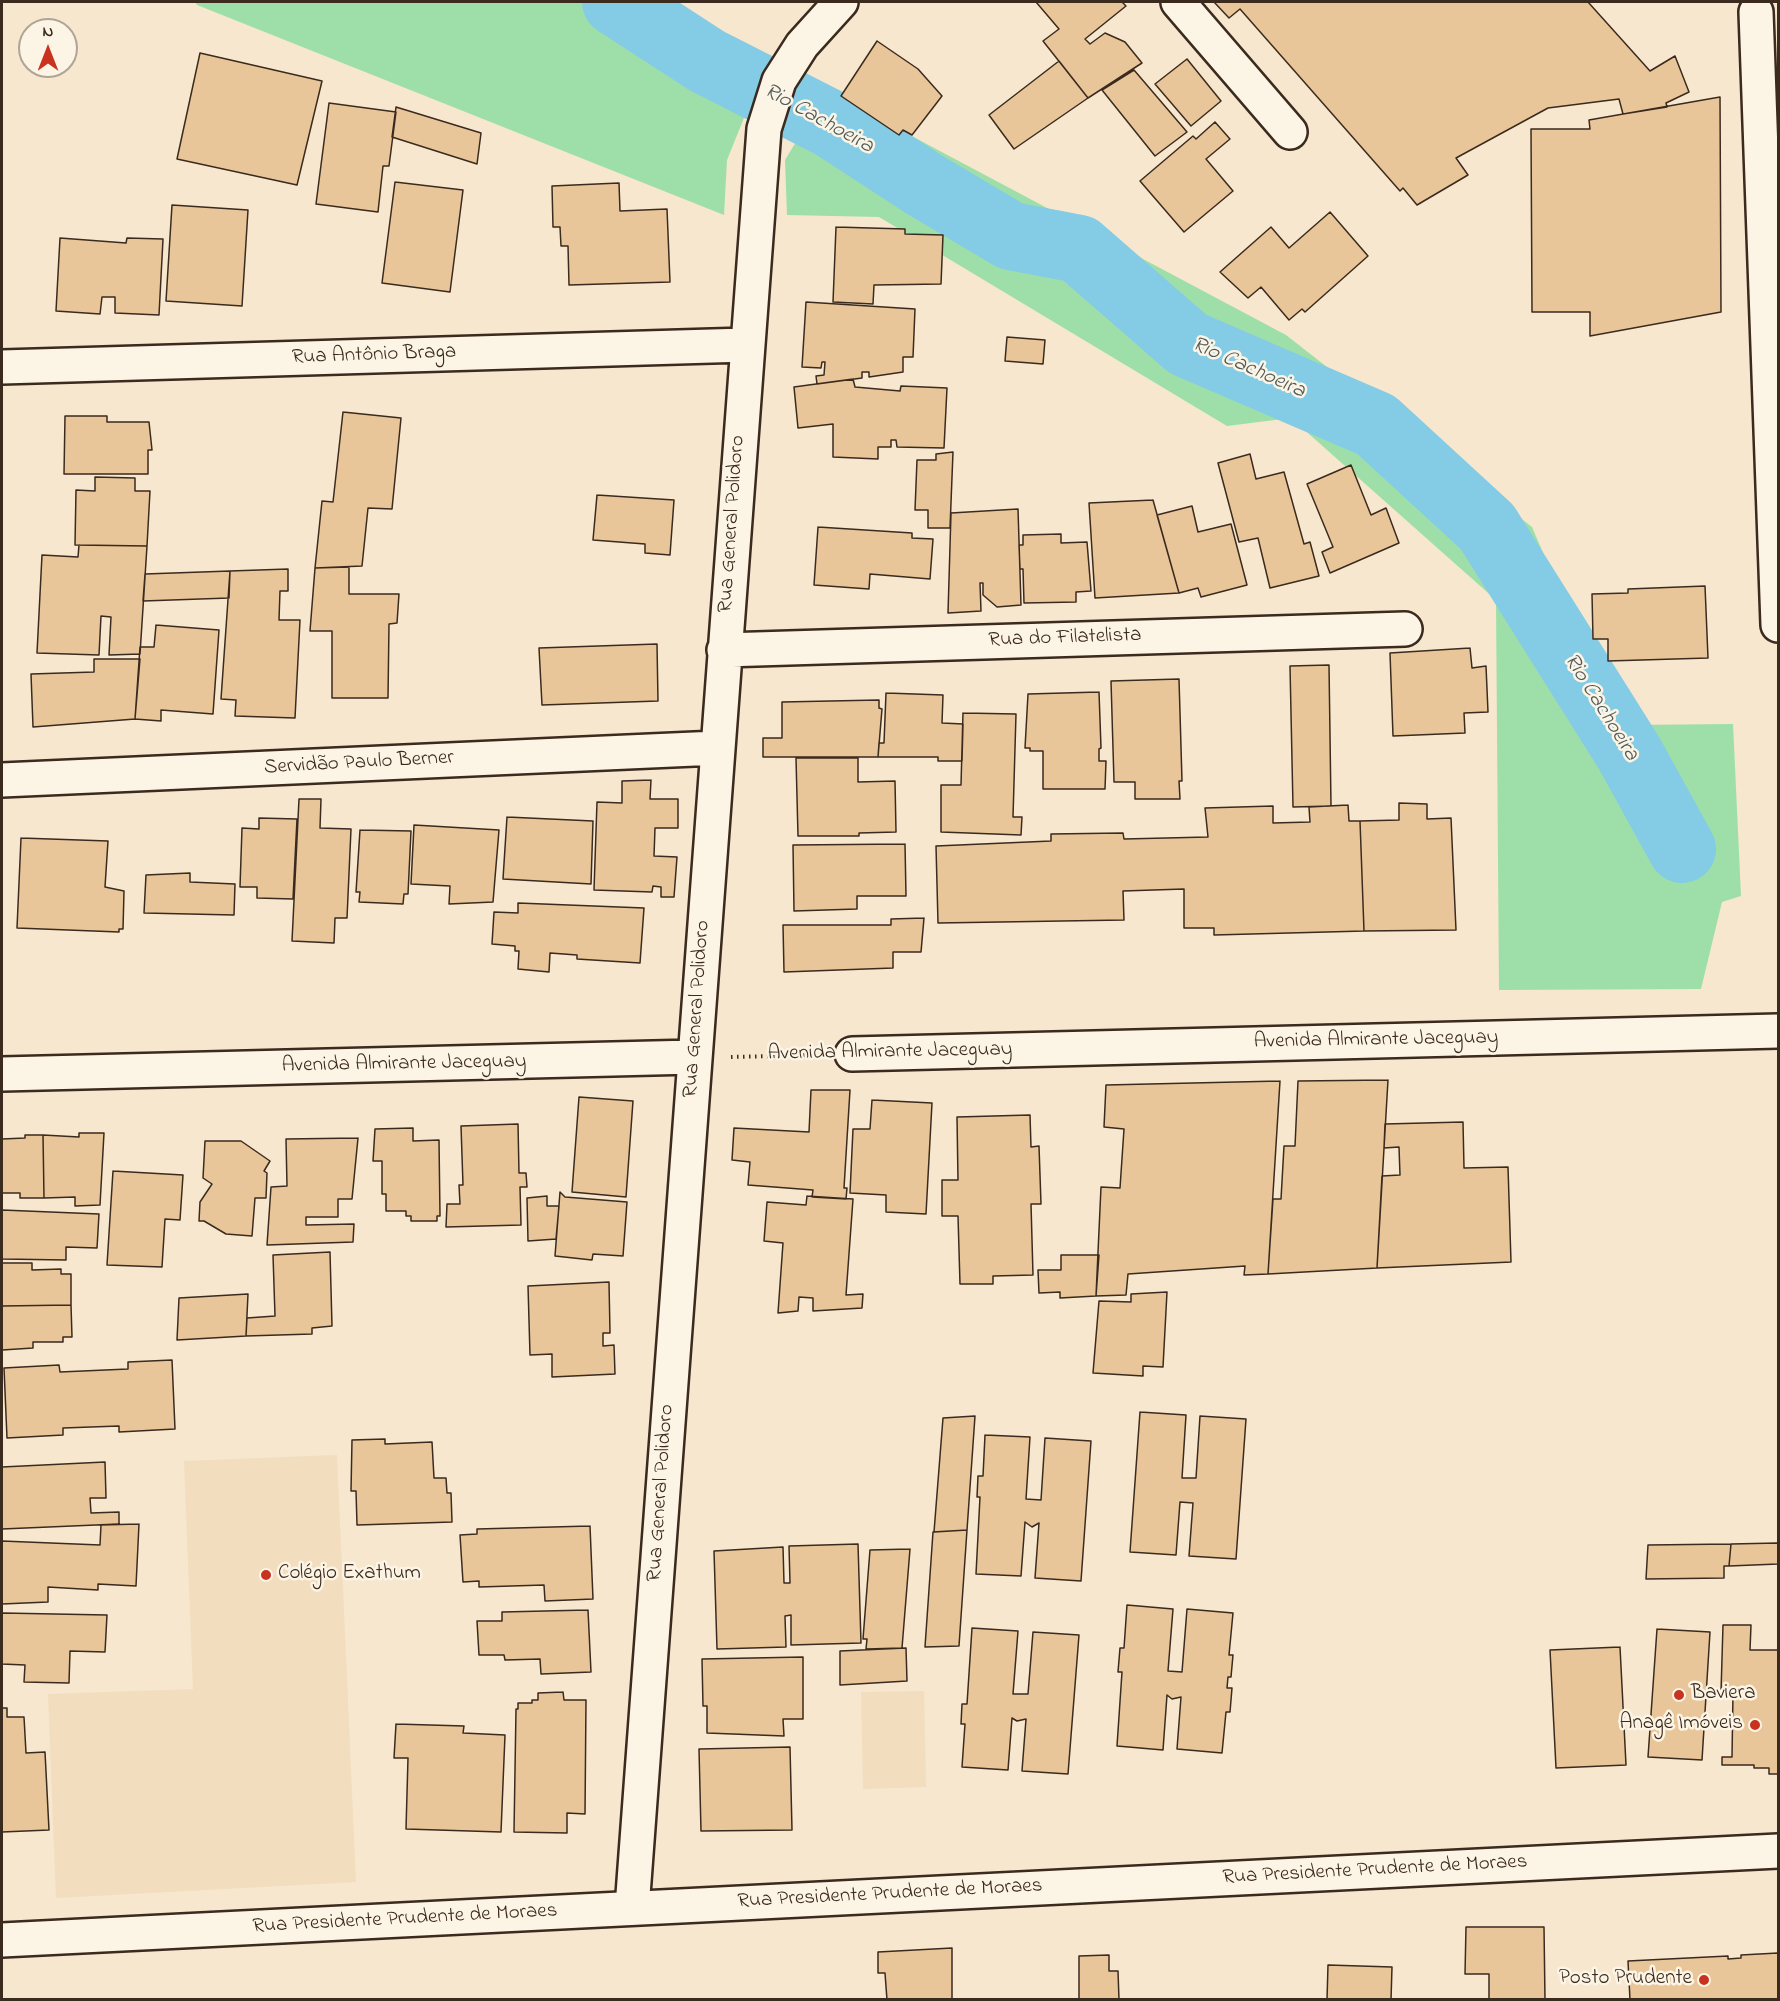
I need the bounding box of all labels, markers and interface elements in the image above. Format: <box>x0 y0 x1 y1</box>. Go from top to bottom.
north arrow <box>18 18 78 78</box>
text: N <box>43 20 53 44</box>
water label: Rio Cachoeira <box>759 79 877 161</box>
water label: Rio Cachoeira <box>1187 332 1309 406</box>
street label: Rua Antônio Braga <box>291 341 457 371</box>
street label: Rua General Polidoro <box>714 434 752 614</box>
street label: Rua do Filatelista <box>988 624 1142 654</box>
water label: Rio Cachoeira <box>1557 650 1643 766</box>
street label: Servidão Paulo Berner <box>263 746 455 782</box>
street label: Rua General Polidoro <box>679 919 717 1099</box>
street label: Avenida Almirante Jaceguay <box>1253 1026 1499 1056</box>
street label: Avenida Almirante Jaceguay <box>767 1038 1013 1068</box>
street label: Avenida Almirante Jaceguay <box>281 1050 527 1080</box>
street label: Rua General Polidoro <box>643 1403 681 1583</box>
place label: Colégio Exathum <box>278 1562 421 1588</box>
marker: Colégio Exathum <box>259 1568 273 1582</box>
place label: Baviera <box>1691 1682 1756 1708</box>
marker: Baviera <box>1672 1688 1686 1702</box>
place label: Anagê Imóveis <box>1619 1712 1743 1738</box>
marker: Anagê Imóveis <box>1748 1718 1762 1732</box>
street label: Rua Presidente Prudente de Moraes <box>1222 1850 1528 1892</box>
street label: Rua Presidente Prudente de Moraes <box>737 1874 1043 1916</box>
street label: Rua Presidente Prudente de Moraes <box>252 1899 558 1941</box>
place label: Posto Prudente <box>1559 1967 1692 1993</box>
marker: Posto Prudente <box>1697 1973 1711 1987</box>

